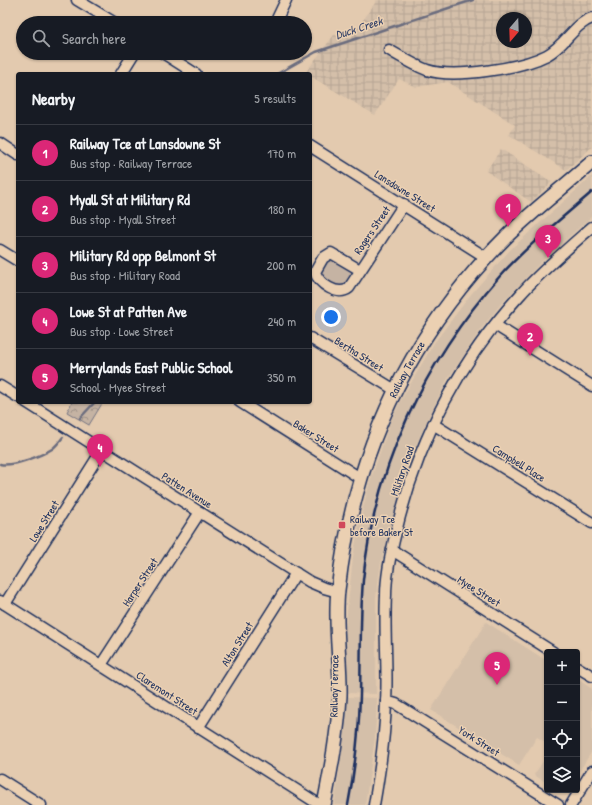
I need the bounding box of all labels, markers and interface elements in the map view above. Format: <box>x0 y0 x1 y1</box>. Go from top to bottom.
water label: Duck Creek <box>333 12 386 43</box>
north arrow <box>496 12 532 48</box>
search box <box>16 16 312 60</box>
icon: search <box>30 27 52 49</box>
text: Search here <box>62 28 126 49</box>
text: Nearby <box>32 87 75 110</box>
text: 5 results <box>254 89 296 107</box>
text: Railway Tce at Lansdowne St <box>70 133 221 154</box>
text: 1 <box>43 144 47 162</box>
text: 170 m <box>267 144 296 162</box>
text: Bus stop · Railway Terrace <box>70 154 192 172</box>
street label: Lansdowne Street <box>372 167 438 215</box>
text: Myall St at Military Rd <box>70 189 190 210</box>
pin: 1 <box>495 194 521 227</box>
text: 2 <box>42 200 48 218</box>
text: 180 m <box>268 200 296 218</box>
street label: Rogers Street <box>351 203 393 257</box>
text: Bus stop · Myall Street <box>70 210 176 228</box>
pin: 3 <box>535 225 561 258</box>
text: Military Rd opp Belmont St <box>70 245 216 266</box>
text: 3 <box>42 256 48 274</box>
text: 200 m <box>266 256 296 274</box>
text: Bus stop · Military Road <box>70 266 180 284</box>
text: Lowe St at Patten Ave <box>70 301 187 322</box>
your location <box>321 307 341 327</box>
text: 4 <box>43 312 47 330</box>
text: 240 m <box>267 312 296 330</box>
text: Bus stop · Lowe Street <box>70 322 173 340</box>
pin: 2 <box>517 323 543 356</box>
street label: Bertha Street <box>332 333 386 375</box>
street label: Railway Terrace <box>386 338 428 400</box>
text: Merrylands East Public School <box>70 357 233 378</box>
text: 5 <box>42 368 48 386</box>
text: 350 m <box>267 368 296 386</box>
text: School · Myee Street <box>70 378 166 396</box>
street label: Baker Street <box>291 416 342 456</box>
pin: 4 <box>87 434 113 467</box>
street label: Campbell Place <box>490 441 549 485</box>
street label: Military Road <box>387 443 417 498</box>
street label: Patten Avenue <box>159 469 215 511</box>
street label: Lowe Street <box>26 498 62 544</box>
place label: Railway Tce before Baker St <box>350 512 413 539</box>
marker: Railway Tce before Baker St <box>337 520 347 530</box>
street label: Harper Street <box>119 555 161 609</box>
street label: Myee Street <box>455 572 503 610</box>
street label: Alton Street <box>218 619 256 669</box>
map controls <box>544 649 580 793</box>
button: + <box>544 649 580 685</box>
pin: 5 <box>484 652 510 685</box>
street label: Railway Terrace <box>326 654 342 717</box>
street label: Claremont Street <box>134 668 201 718</box>
button: − <box>544 685 580 721</box>
button: locate <box>544 721 580 757</box>
street label: York Street <box>456 723 502 759</box>
button: layers <box>544 757 580 793</box>

